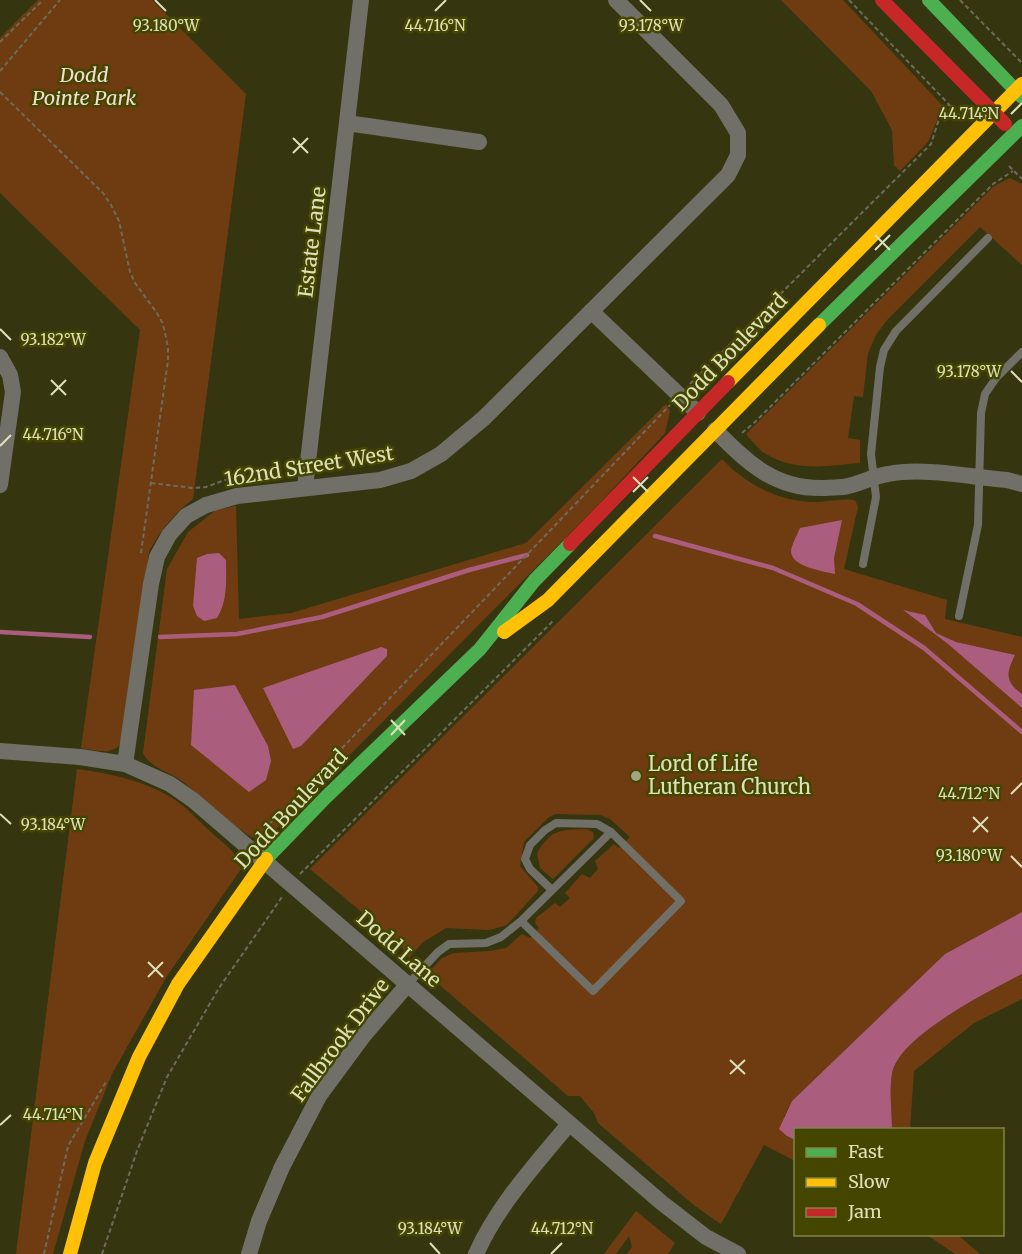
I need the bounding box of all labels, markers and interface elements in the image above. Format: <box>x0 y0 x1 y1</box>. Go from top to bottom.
text: 93.180°W <box>133 16 200 35</box>
text: 44.716°N <box>405 16 466 35</box>
text: 93.178°W <box>619 16 684 35</box>
park label: Dodd Pointe Park <box>32 62 136 110</box>
text: 44.714°N <box>939 104 1000 123</box>
street label: Estate Lane <box>292 185 331 299</box>
street label: Dodd Boulevard <box>667 288 792 416</box>
text: 93.182°W <box>20 330 87 349</box>
text: 93.178°W <box>937 362 1002 381</box>
text: 44.716°N <box>23 425 84 444</box>
street label: 162nd Street West <box>223 440 395 491</box>
street label: Dodd Boulevard <box>229 744 352 873</box>
place label: Lord of Life Lutheran Church <box>648 751 811 799</box>
marker: Lord of Life Lutheran Church <box>629 769 643 783</box>
text: 44.712°N <box>938 784 1000 803</box>
text: 93.184°W <box>21 815 86 834</box>
text: 93.180°W <box>936 846 1003 865</box>
street label: Dodd Lane <box>352 905 447 992</box>
street label: Fallbrook Drive <box>285 973 394 1106</box>
text: 44.714°N <box>23 1105 84 1124</box>
legend <box>794 1128 1004 1236</box>
text: Fast <box>848 1140 884 1163</box>
text: Slow <box>848 1170 891 1193</box>
text: Jam <box>847 1200 882 1223</box>
text: 93.184°W <box>398 1219 463 1238</box>
text: 44.712°N <box>531 1219 593 1238</box>

